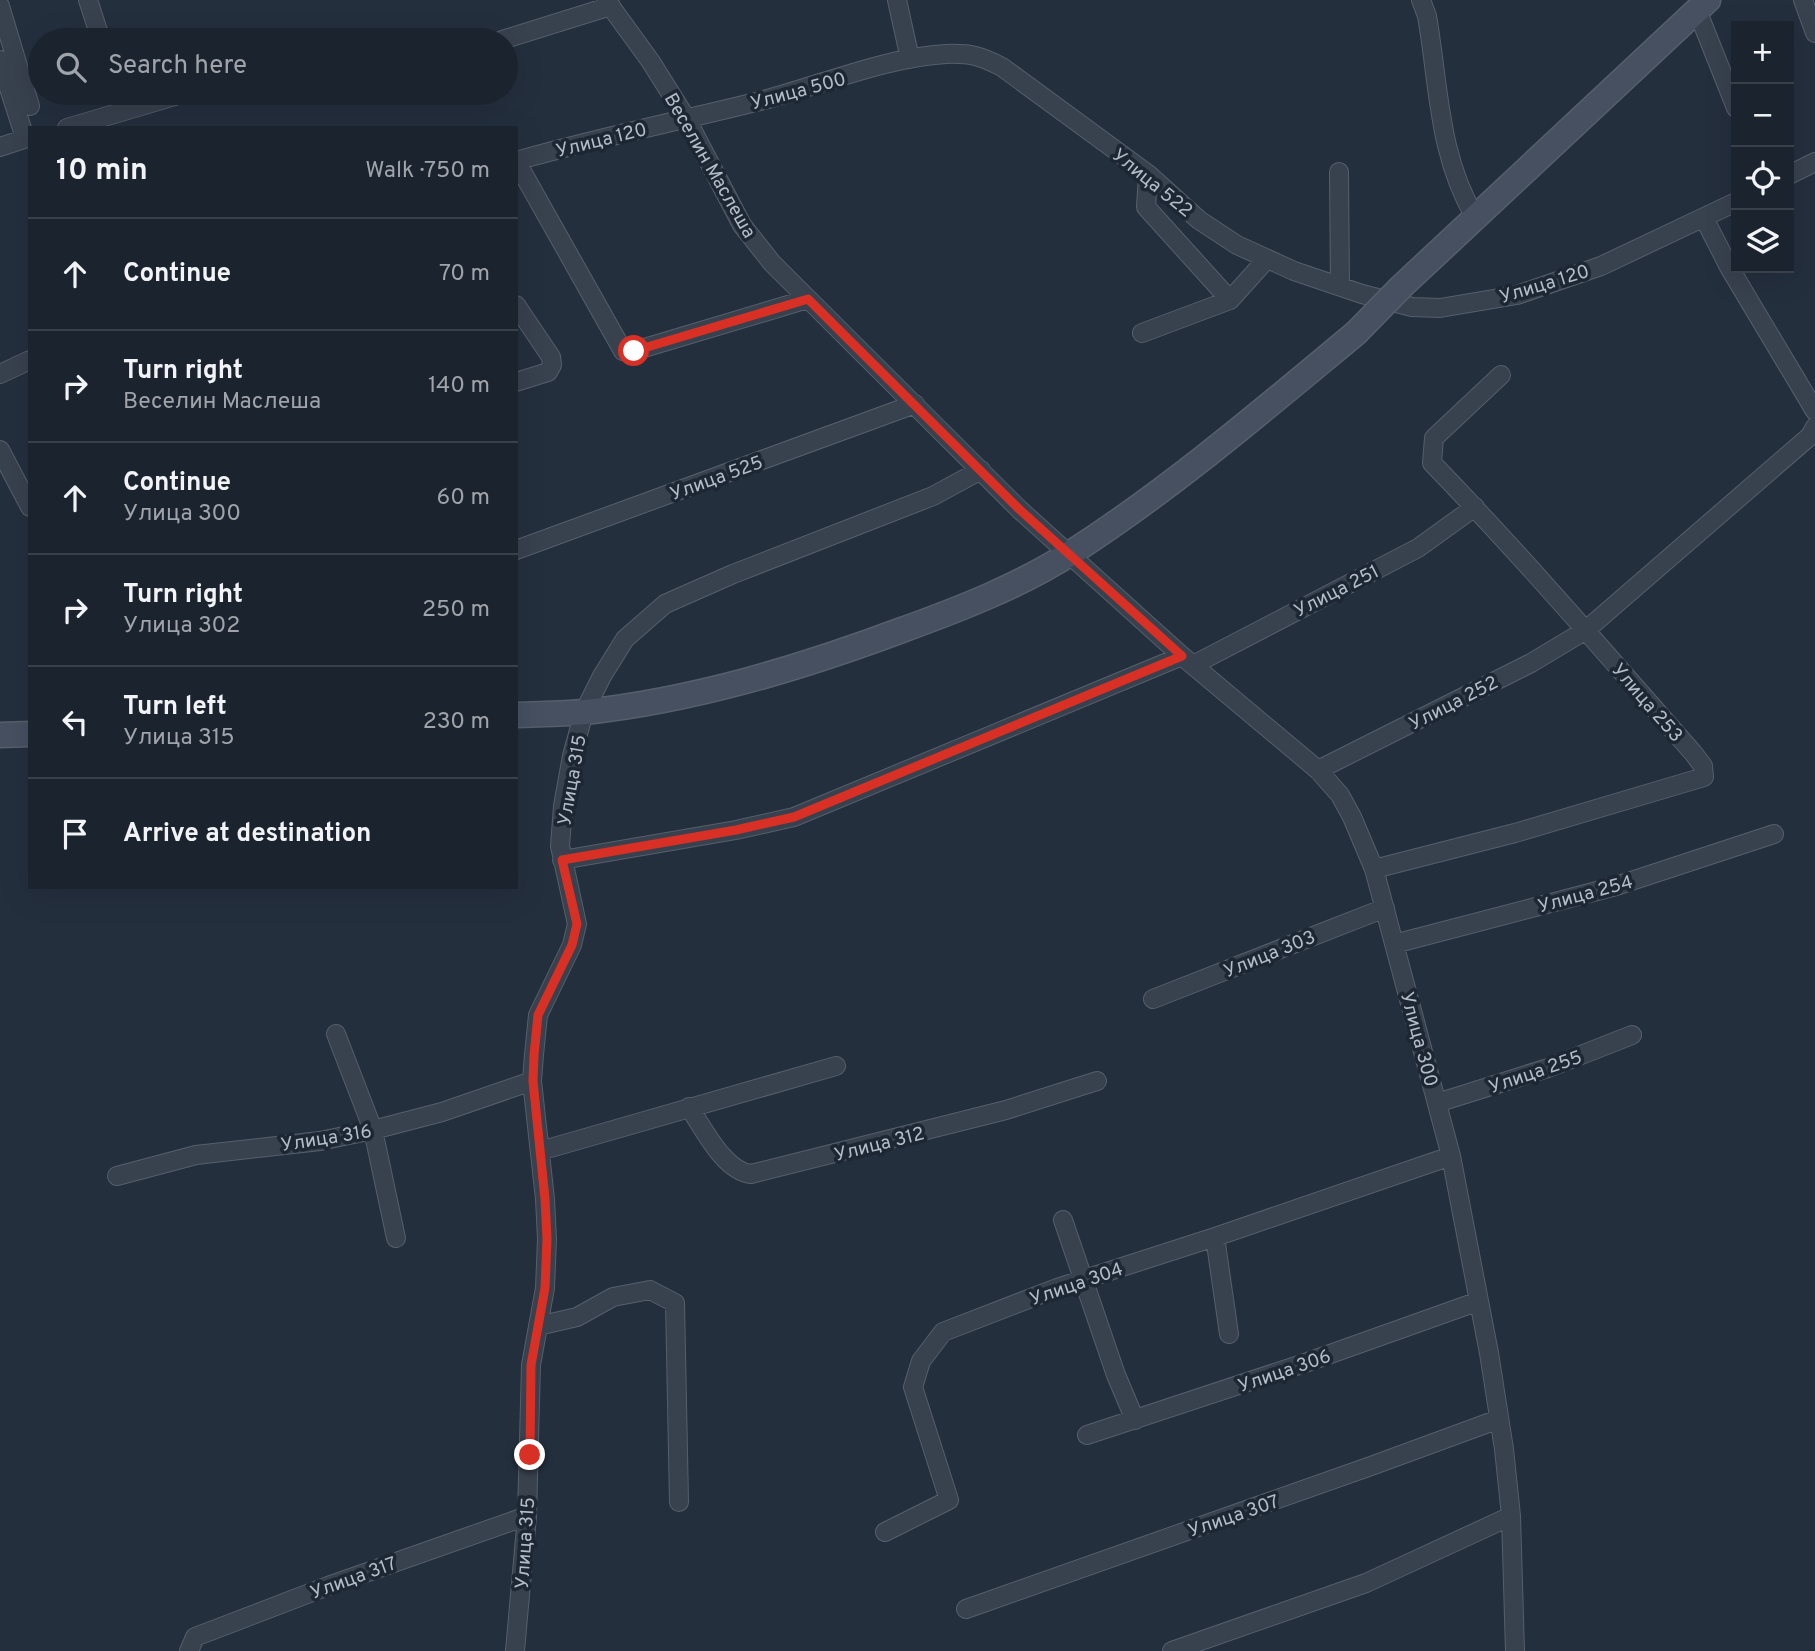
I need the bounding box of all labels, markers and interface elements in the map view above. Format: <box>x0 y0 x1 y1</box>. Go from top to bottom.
map controls <box>1731 21 1794 273</box>
button: + <box>1731 21 1794 84</box>
search box <box>28 28 518 105</box>
icon: search <box>52 48 90 86</box>
text: Search here <box>108 50 247 83</box>
street label: Улица 500 <box>748 68 849 116</box>
button: − <box>1731 84 1794 147</box>
street label: Веселин Маслеша <box>658 89 761 243</box>
street label: Улица 120 <box>554 118 649 164</box>
street label: Улица 522 <box>1107 144 1197 223</box>
button: locate <box>1731 147 1794 210</box>
text: 10 min <box>56 153 148 190</box>
text: Walk · 750 m <box>365 157 490 186</box>
button: layers <box>1731 210 1794 273</box>
icon: ahead <box>56 255 94 293</box>
text: Continue <box>123 258 231 291</box>
text: 70 m <box>439 260 490 289</box>
street label: Улица 120 <box>1497 260 1592 310</box>
route start <box>618 335 649 366</box>
text: Turn right <box>123 355 243 388</box>
icon: right <box>56 367 94 405</box>
text: 140 m <box>428 372 490 401</box>
text: Веселин Маслеша <box>123 388 321 417</box>
street label: Улица 525 <box>667 451 766 507</box>
text: Continue <box>123 467 231 500</box>
icon: ahead <box>56 479 94 517</box>
text: 60 m <box>437 484 490 513</box>
text: Улица 300 <box>123 500 241 529</box>
street label: Улица 251 <box>1290 560 1384 623</box>
text: Turn right <box>123 579 243 612</box>
icon: right <box>56 591 94 629</box>
text: 250 m <box>422 596 490 625</box>
text: Улица 302 <box>123 612 240 641</box>
street label: Улица 253 <box>1606 659 1687 748</box>
street label: Улица 252 <box>1405 671 1503 736</box>
text: Turn left <box>123 691 227 724</box>
icon: left <box>56 703 94 741</box>
text: 230 m <box>423 708 490 737</box>
text: Улица 315 <box>123 724 235 753</box>
street label: Улица 315 <box>553 733 593 828</box>
icon: arrive <box>56 815 94 853</box>
text: Arrive at destination <box>123 818 371 851</box>
street label: Улица 254 <box>1535 871 1636 919</box>
street label: Улица 303 <box>1220 926 1319 984</box>
street label: Улица 300 <box>1394 989 1442 1090</box>
street label: Улица 255 <box>1486 1046 1585 1100</box>
street label: Улица 316 <box>279 1120 374 1158</box>
street label: Улица 312 <box>832 1122 927 1168</box>
street label: Улица 304 <box>1027 1258 1126 1312</box>
street label: Улица 306 <box>1235 1345 1334 1399</box>
route end <box>514 1439 545 1470</box>
street label: Улица 307 <box>1185 1490 1282 1544</box>
street label: Улица 315 <box>511 1496 541 1590</box>
street label: Улица 317 <box>307 1552 400 1606</box>

